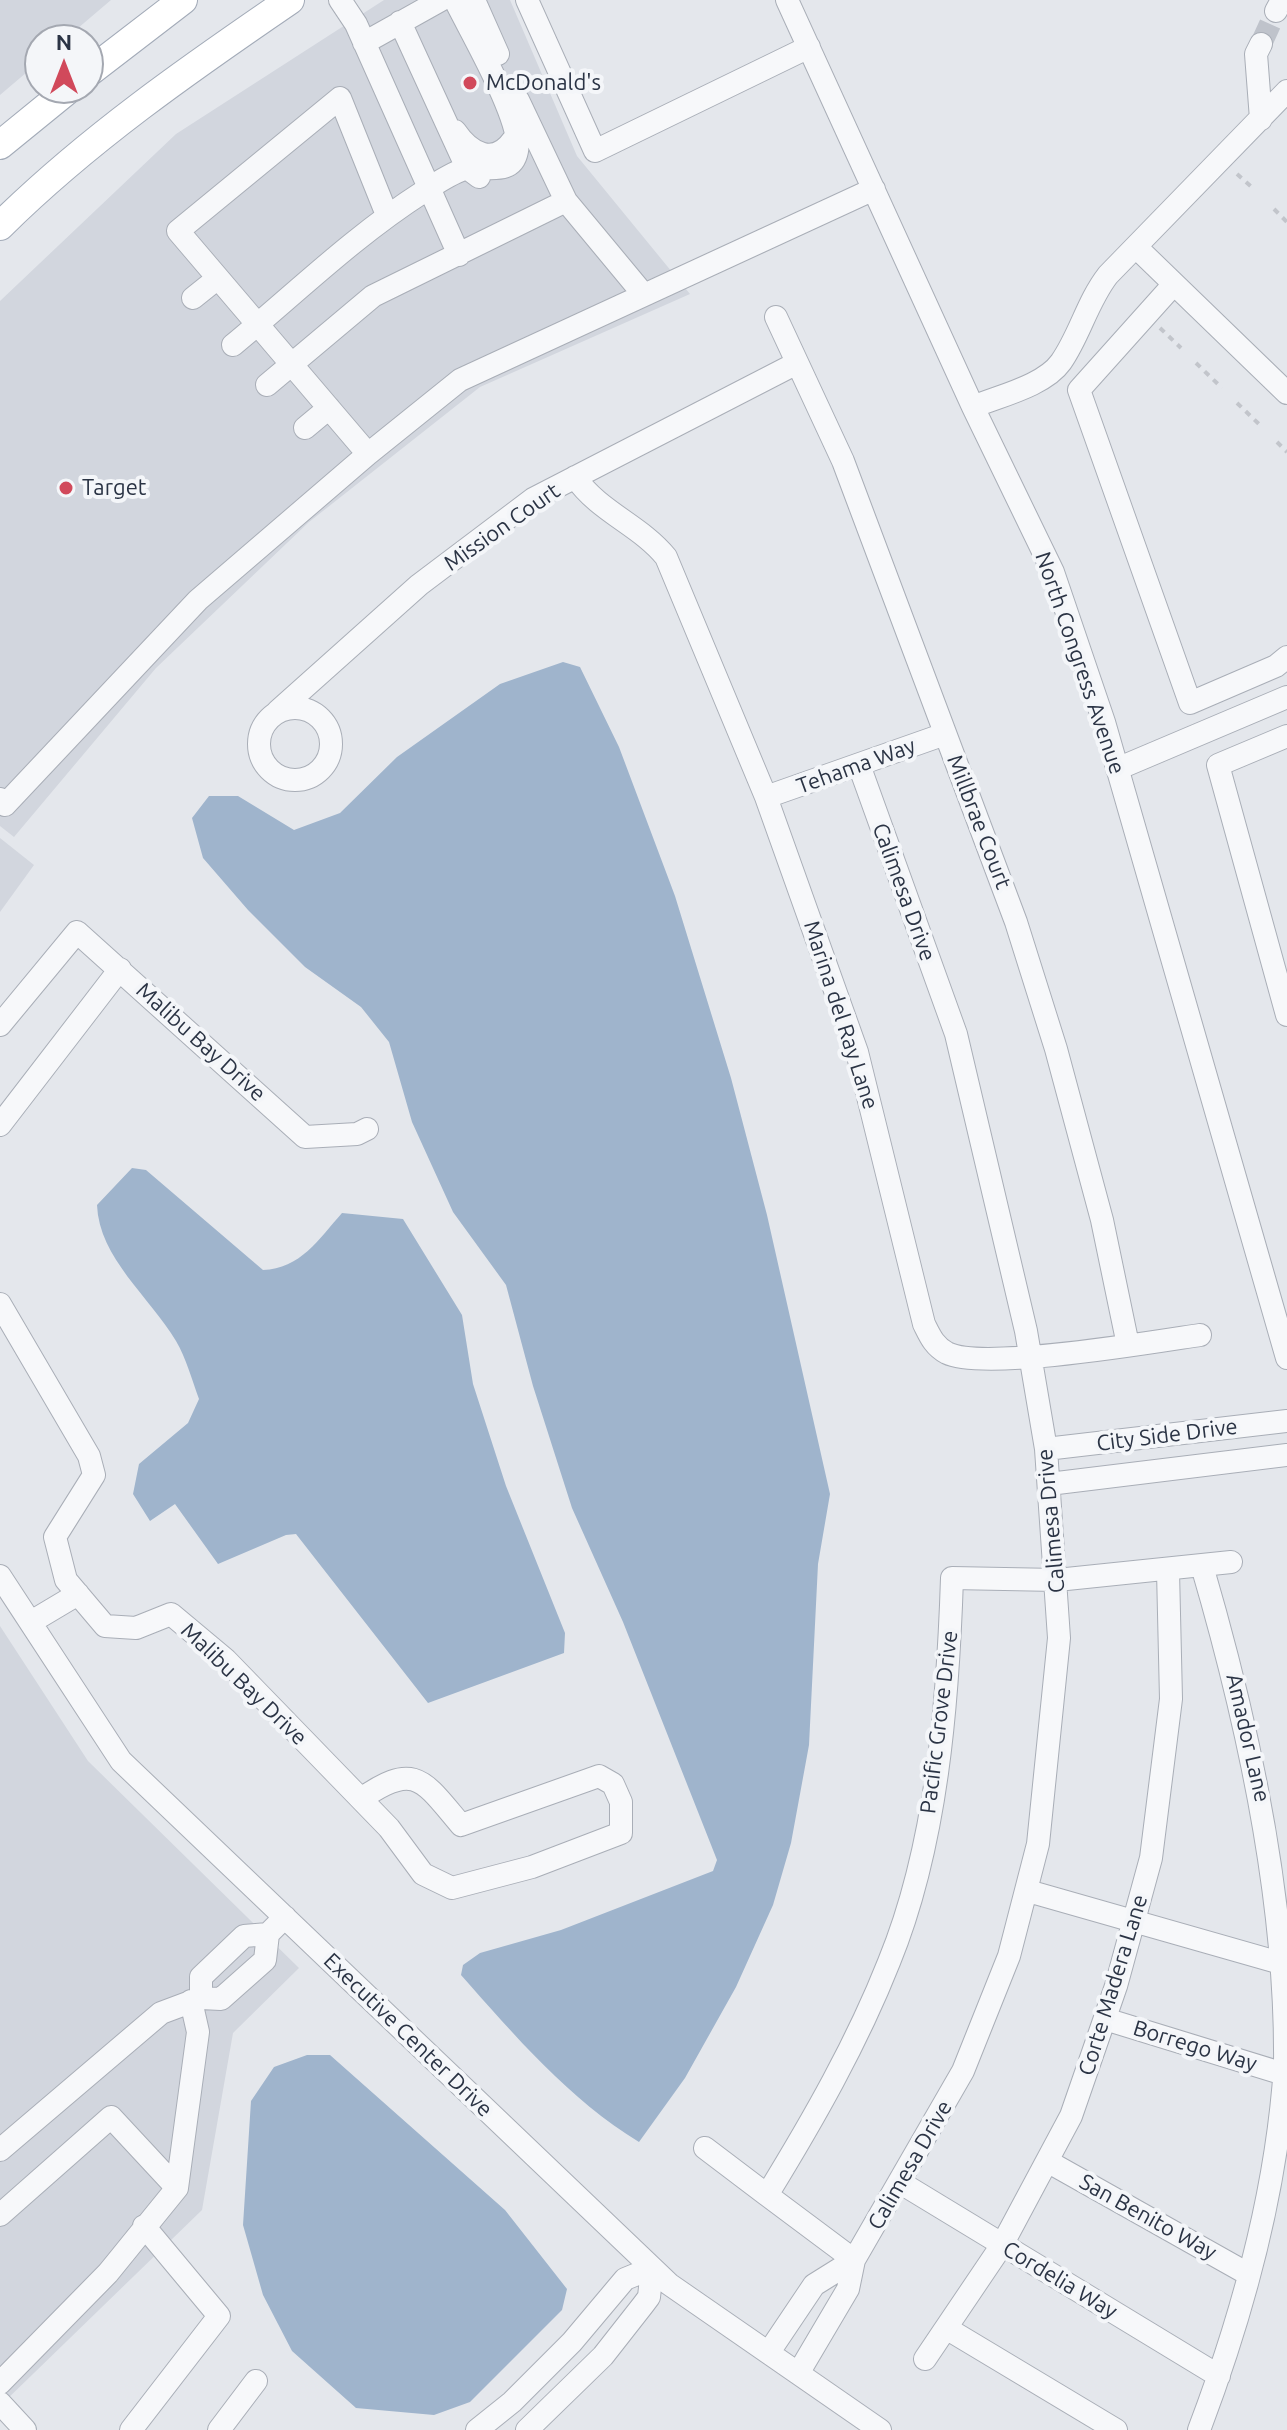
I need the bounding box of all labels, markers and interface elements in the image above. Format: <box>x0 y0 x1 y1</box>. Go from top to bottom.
north arrow <box>24 24 104 104</box>
text: N <box>56 29 72 54</box>
place label: McDonald's <box>486 70 601 96</box>
marker: McDonald's <box>461 74 479 92</box>
place label: Target <box>82 475 146 501</box>
street label: Mission Court <box>439 477 565 577</box>
marker: Target <box>57 479 75 497</box>
street label: North Congress Avenue <box>1030 548 1130 778</box>
street label: Tehama Way <box>793 732 919 800</box>
street label: Millbrae Court <box>941 751 1017 893</box>
street label: Calimesa Drive <box>867 819 941 965</box>
street label: Marina del Ray Lane <box>798 917 884 1113</box>
street label: Malibu Bay Drive <box>131 977 271 1107</box>
street label: City Side Drive <box>1095 1413 1239 1457</box>
street label: Calimesa Drive <box>1032 1448 1070 1594</box>
street label: Malibu Bay Drive <box>176 1617 312 1751</box>
street label: Pacific Grove Drive <box>915 1629 963 1815</box>
street label: Amador Lane <box>1220 1671 1276 1805</box>
street label: Corte Madera Lane <box>1073 1891 1153 2079</box>
street label: Executive Center Drive <box>318 1948 498 2122</box>
street label: Borrego Way <box>1130 2015 1260 2077</box>
street label: Calimesa Drive <box>862 2096 958 2234</box>
street label: San Benito Way <box>1075 2168 1221 2266</box>
street label: Cordelia Way <box>998 2235 1122 2325</box>

